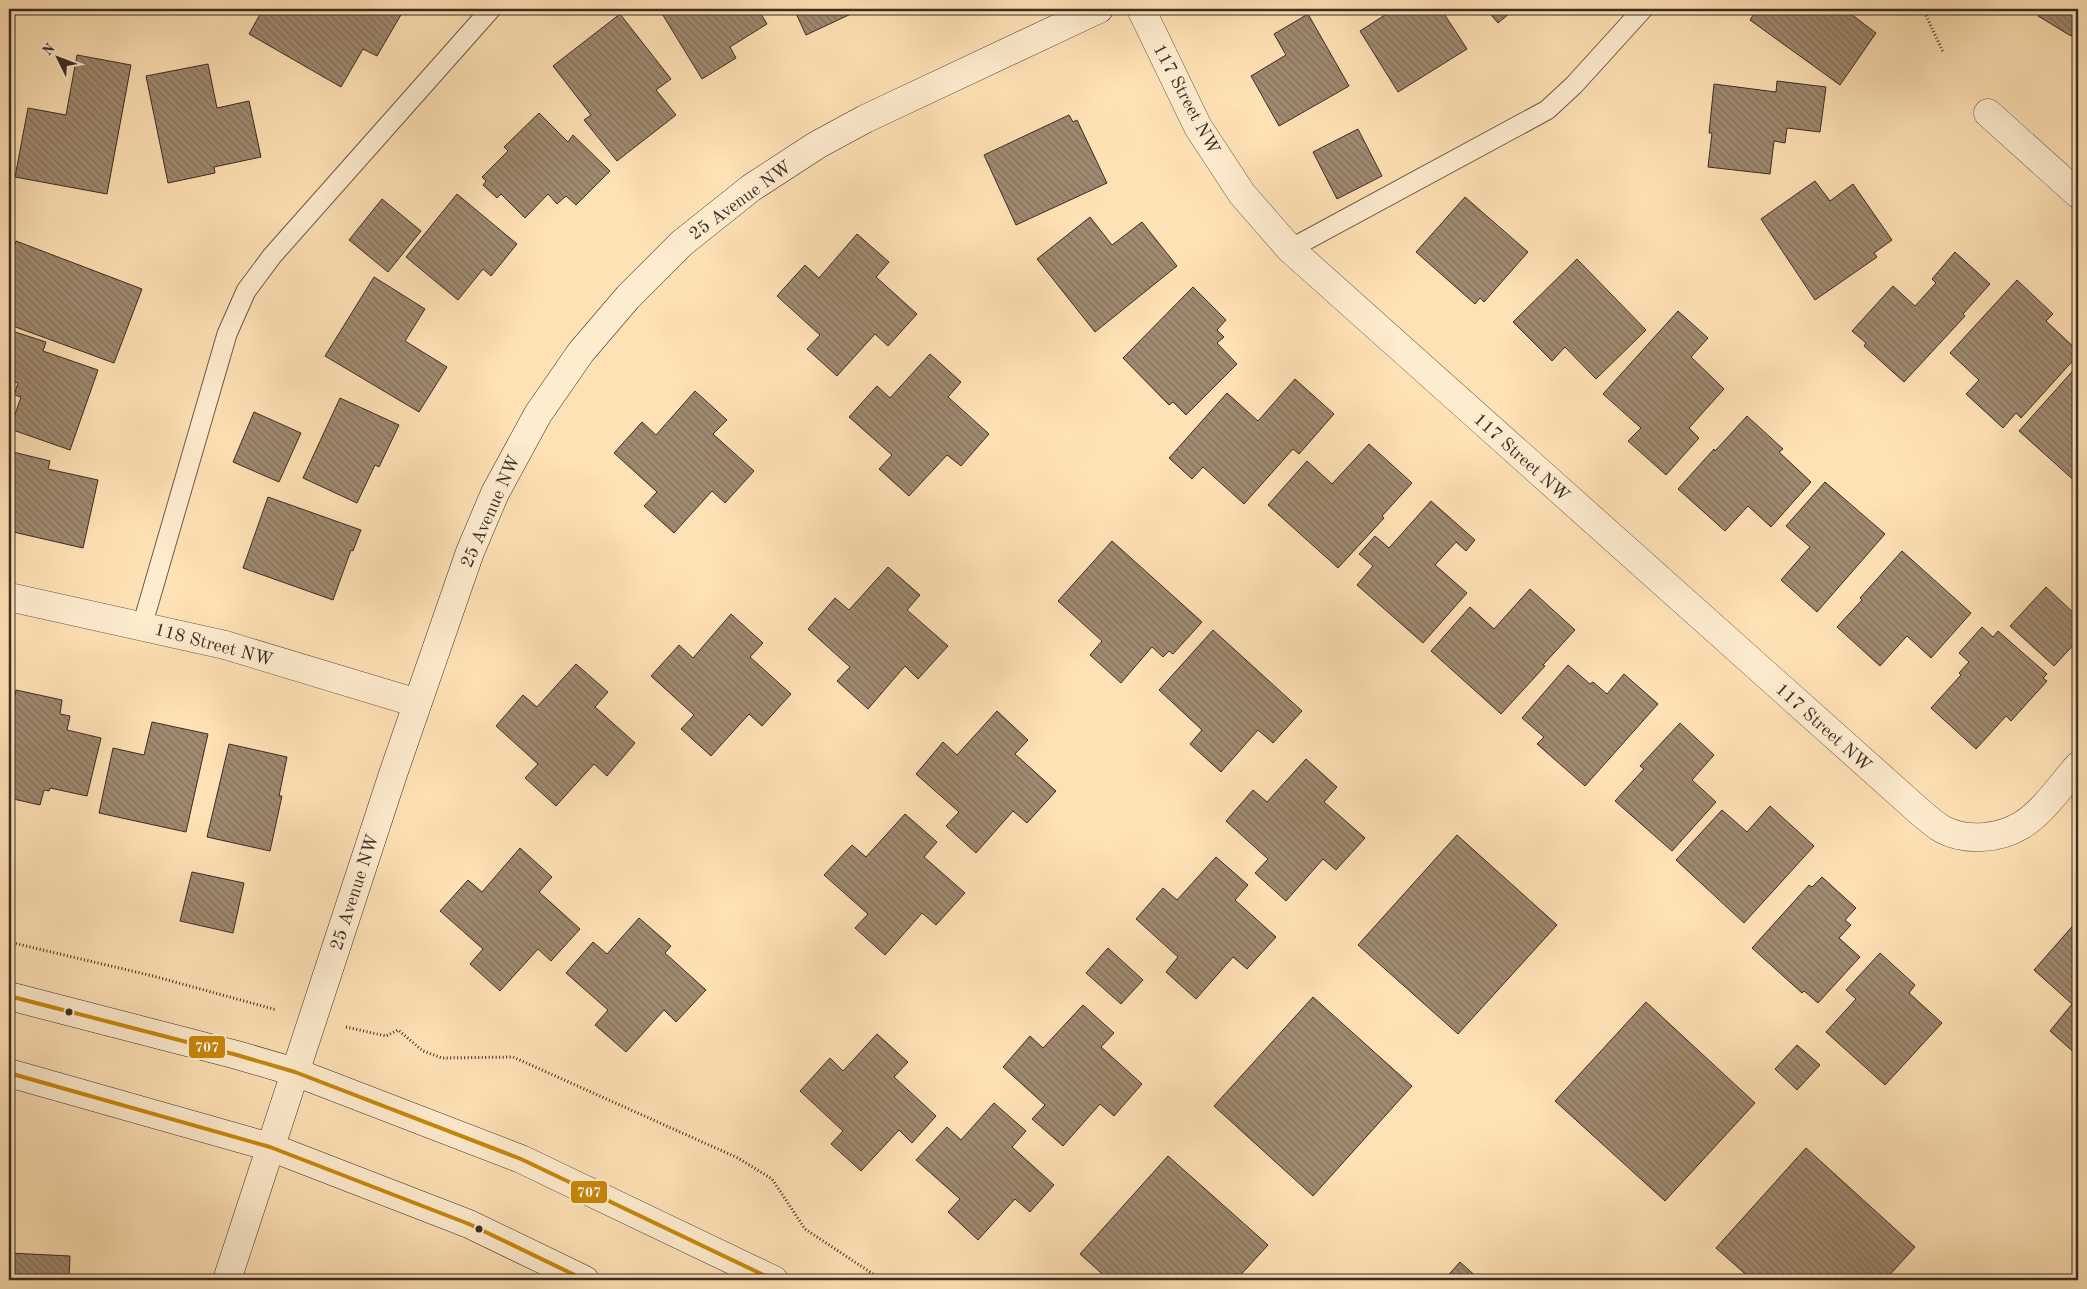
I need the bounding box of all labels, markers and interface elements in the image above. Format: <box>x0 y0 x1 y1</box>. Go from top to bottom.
north arrow <box>32 32 82 82</box>
text: N <box>40 41 58 59</box>
street label: 117 Street NW <box>1149 41 1223 158</box>
street label: 25 Avenue NW <box>686 158 795 244</box>
street label: 117 Street NW <box>1470 410 1573 505</box>
street label: 25 Avenue NW <box>458 452 524 570</box>
street label: 118 Street NW <box>152 620 275 669</box>
street label: 117 Street NW <box>1772 680 1875 775</box>
street label: 25 Avenue NW <box>328 832 382 953</box>
unlabelled marker <box>64 1007 74 1017</box>
line badge: 707 <box>188 1035 226 1059</box>
text: 707 <box>195 1041 219 1055</box>
line badge: 707 <box>570 1180 608 1204</box>
text: 707 <box>577 1186 601 1200</box>
unlabelled marker <box>474 1224 484 1234</box>

